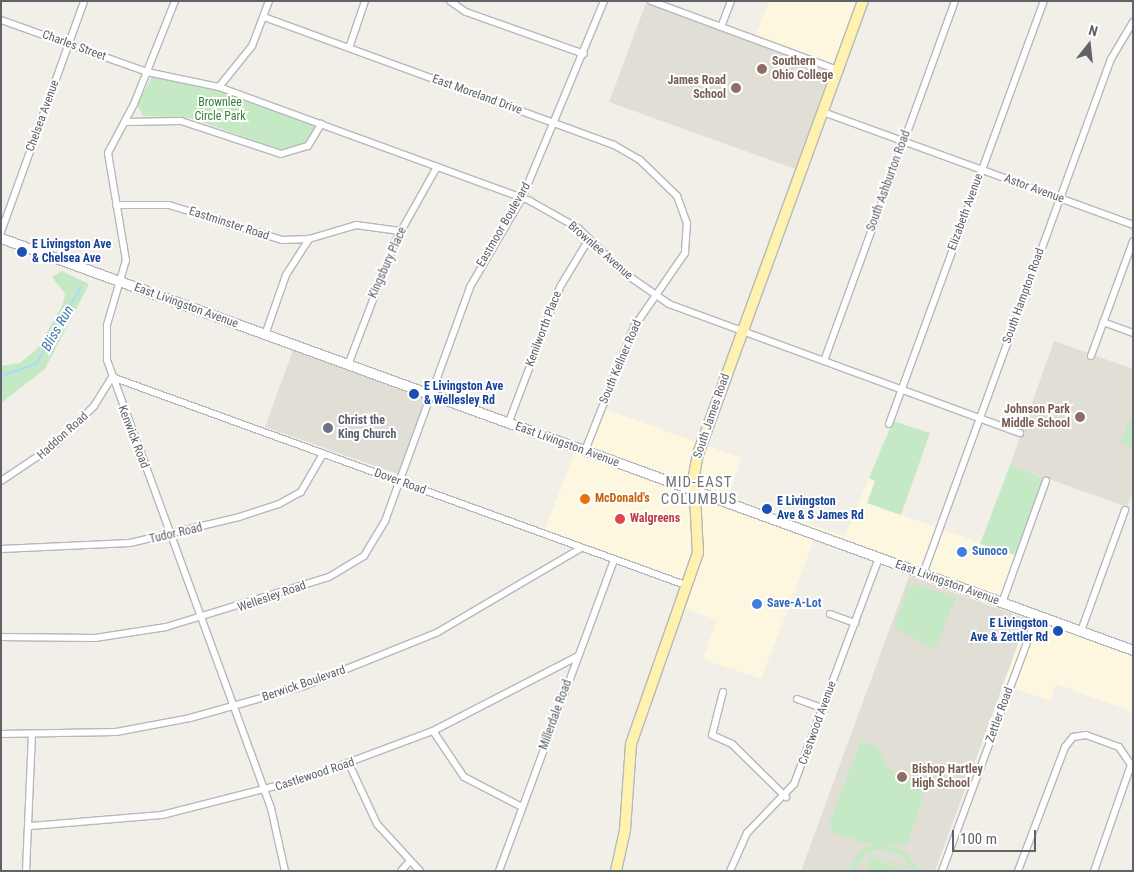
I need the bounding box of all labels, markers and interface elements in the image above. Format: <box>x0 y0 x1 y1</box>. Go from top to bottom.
north arrow <box>1064 20 1114 70</box>
text: N <box>1087 22 1099 39</box>
street label: Charles Street <box>40 28 108 64</box>
place label: Southern Ohio College <box>772 55 833 83</box>
marker: Southern Ohio College <box>756 63 768 75</box>
street label: East Moreland Drive <box>430 72 524 118</box>
place label: James Road School <box>667 74 726 102</box>
street label: Chelsea Avenue <box>23 78 63 154</box>
marker: James Road School <box>730 82 742 94</box>
park label: Brownlee Circle Park <box>194 96 246 124</box>
street label: South Ashburton Road <box>864 129 914 233</box>
street label: Astor Avenue <box>1002 171 1066 207</box>
street label: Elizabeth Avenue <box>945 172 987 252</box>
street label: Eastmoor Boulevard <box>474 180 534 270</box>
street label: Eastminster Road <box>187 204 271 244</box>
street label: Brownlee Avenue <box>565 219 635 283</box>
street label: Kingsbury Place <box>366 225 410 301</box>
place label: E Livingston Ave & Chelsea Ave <box>32 238 111 266</box>
marker: E Livingston Ave & Chelsea Ave <box>16 246 28 258</box>
street label: South Hampton Road <box>1000 246 1048 346</box>
street label: East Livingston Avenue <box>132 280 240 332</box>
street label: Kenilworth Place <box>523 289 565 369</box>
water label: Bliss Run <box>37 302 77 354</box>
street label: South Kellner Road <box>597 318 645 406</box>
street label: South James Road <box>691 372 733 460</box>
place label: E Livingston Ave & Wellesley Rd <box>424 380 503 408</box>
marker: E Livingston Ave & Wellesley Rd <box>408 388 420 400</box>
place label: Johnson Park Middle School <box>1002 403 1070 431</box>
street label: Kenwick Road <box>114 404 152 470</box>
street label: Haddon Road <box>34 409 92 463</box>
marker: Johnson Park Middle School <box>1074 411 1086 423</box>
place label: Christ the King Church <box>338 414 396 442</box>
street label: East Livingston Avenue <box>513 419 621 471</box>
marker: Christ the King Church <box>322 422 334 434</box>
street label: Dover Road <box>372 466 428 498</box>
district label: MID-EAST COLUMBUS <box>660 473 738 508</box>
place label: McDonald's <box>595 492 650 506</box>
marker: McDonald's <box>579 493 591 505</box>
place label: E Livingston Ave & S James Rd <box>777 495 864 523</box>
marker: E Livingston Ave & S James Rd <box>761 503 773 515</box>
place label: Walgreens <box>630 512 680 526</box>
marker: Walgreens <box>614 513 626 525</box>
street label: Tudor Road <box>148 521 204 547</box>
place label: Sunoco <box>972 545 1008 559</box>
marker: Sunoco <box>956 546 968 558</box>
street label: East Livingston Avenue <box>893 557 1001 609</box>
street label: Wellesley Road <box>236 579 308 615</box>
place label: Save-A-Lot <box>767 597 821 611</box>
marker: Save-A-Lot <box>751 598 763 610</box>
place label: E Livingston Ave & Zettler Rd <box>970 617 1048 645</box>
marker: E Livingston Ave & Zettler Rd <box>1052 625 1064 637</box>
street label: Berwick Boulevard <box>260 663 348 705</box>
street label: Millerdale Road <box>537 678 575 752</box>
street label: Crestwood Avenue <box>796 679 840 767</box>
street label: Zettler Road <box>983 685 1017 745</box>
street label: Castlewood Road <box>273 755 357 795</box>
place label: Bishop Hartley High School <box>912 763 983 791</box>
marker: Bishop Hartley High School <box>896 771 908 783</box>
scale bar <box>954 820 1038 852</box>
text: 100 m <box>960 830 997 848</box>

